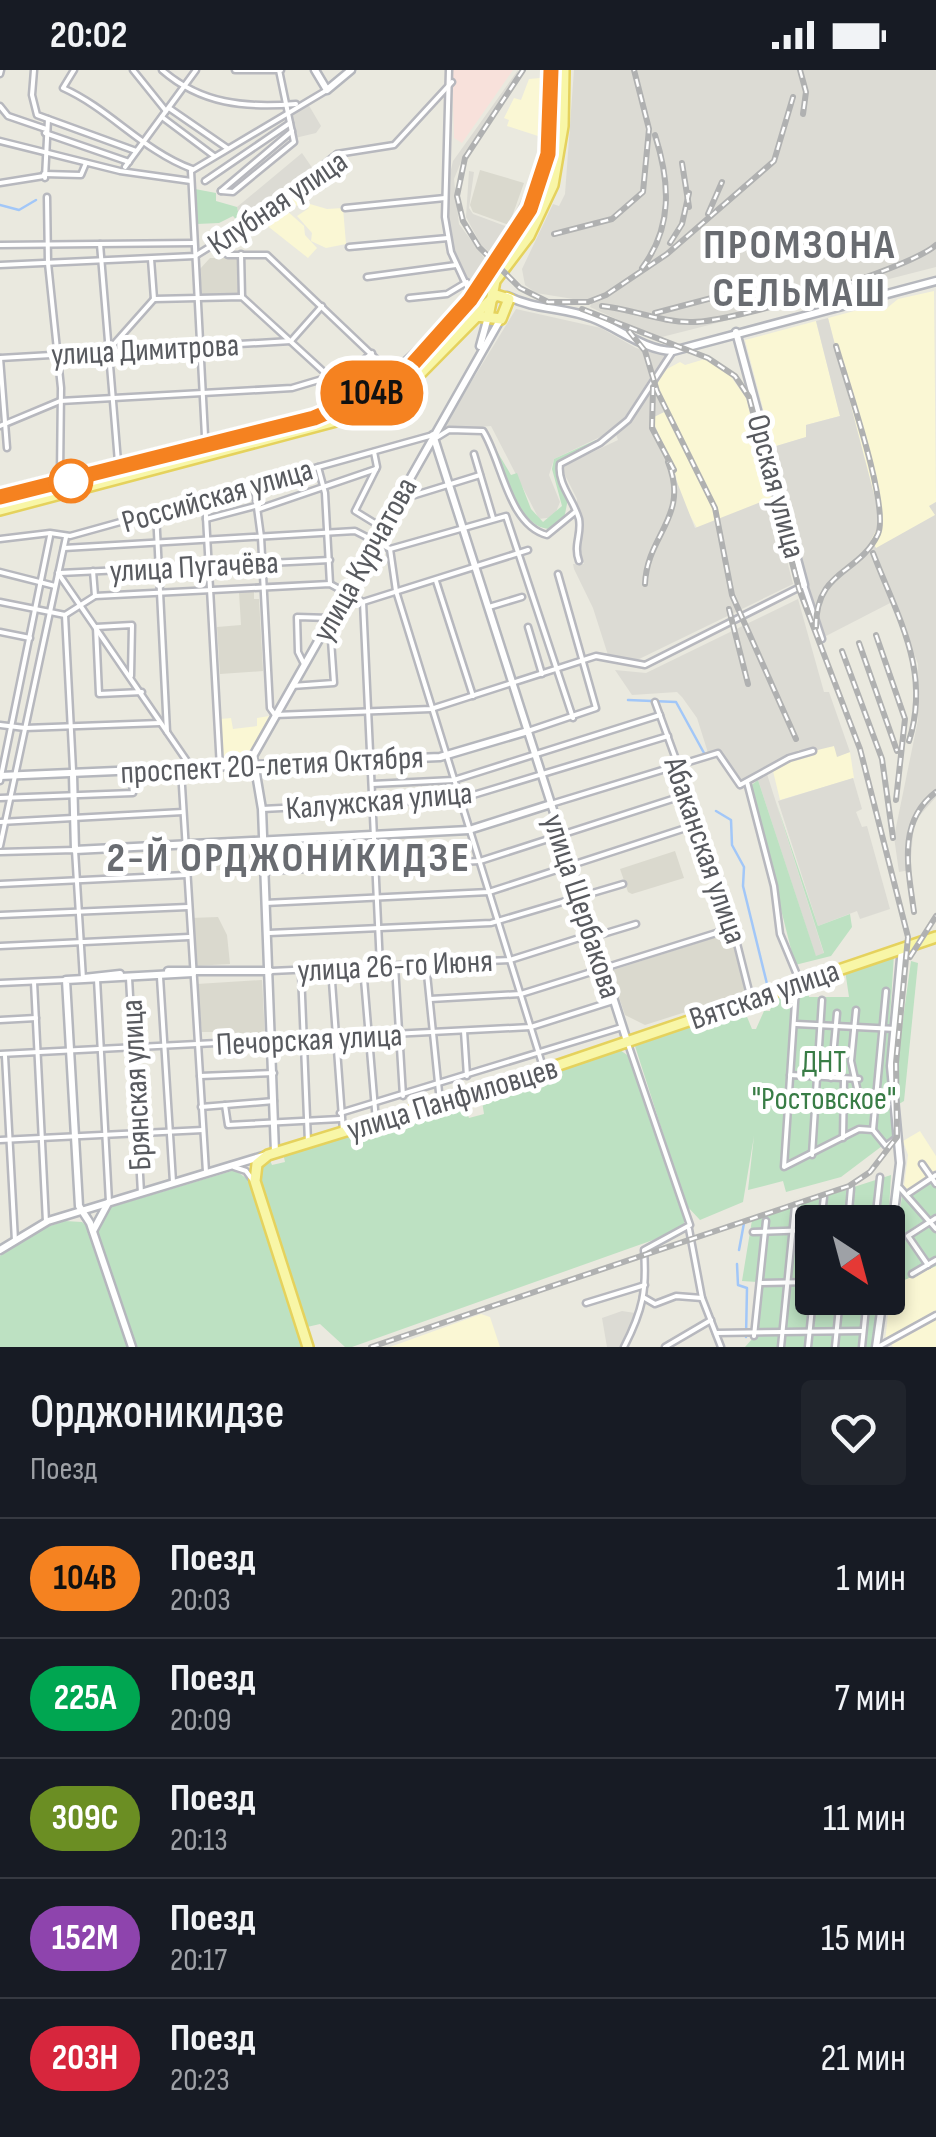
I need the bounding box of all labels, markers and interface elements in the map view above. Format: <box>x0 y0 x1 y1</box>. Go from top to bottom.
text: 20:02 <box>50 13 128 58</box>
street label: Клубная улица <box>201 142 355 264</box>
district label: ПРОМЗОНА СЕЛЬМАШ <box>703 220 897 319</box>
street label: улица Димитрова <box>50 326 240 375</box>
line badge: 104В <box>302 360 442 426</box>
text: 104В <box>340 372 404 415</box>
street label: Орская улица <box>738 410 813 562</box>
street label: Российская улица <box>117 451 317 542</box>
unlabelled marker <box>50 460 92 502</box>
street label: улица Курчатова <box>304 471 426 649</box>
street label: улица Пугачёва <box>109 544 280 591</box>
street label: проспект 20-летия Октября <box>120 738 425 793</box>
street label: Абаканская улица <box>654 751 755 949</box>
street label: Калужская улица <box>284 774 474 829</box>
street label: улица Щербакова <box>533 809 630 1004</box>
district label: 2-Й ОРДЖОНИКИДЗЕ <box>107 833 471 884</box>
street label: улица 26-го Июня <box>296 942 494 991</box>
street label: Вятская улица <box>685 952 844 1039</box>
street label: Брянская улица <box>113 998 160 1171</box>
street label: Печорская улица <box>215 1016 403 1065</box>
park label: ДНТ "Ростовское" <box>752 1043 896 1119</box>
street label: улица Панфиловцев <box>342 1049 562 1150</box>
north arrow <box>795 1205 905 1315</box>
map controls <box>795 1205 905 1315</box>
button: heart <box>801 1380 906 1485</box>
text: Орджоникидзе <box>30 1384 285 1441</box>
text: Поезд <box>30 1450 97 1489</box>
text: Поезд <box>170 1536 255 1581</box>
text: 1 мин <box>836 1556 906 1601</box>
text: 104В <box>53 1557 117 1600</box>
text: 20:03 <box>170 1581 231 1620</box>
text: Поезд <box>170 1656 255 1701</box>
text: 7 мин <box>834 1676 906 1721</box>
text: 225А <box>54 1677 116 1720</box>
text: 20:09 <box>170 1701 232 1740</box>
text: Поезд <box>170 1776 255 1821</box>
text: 11 мин <box>823 1796 906 1841</box>
text: 309С <box>52 1797 118 1840</box>
text: 20:13 <box>170 1821 228 1860</box>
text: Поезд <box>170 1896 255 1941</box>
text: 15 мин <box>821 1916 906 1961</box>
text: 152М <box>52 1917 118 1960</box>
text: 20:17 <box>170 1941 227 1980</box>
text: Поезд <box>170 2016 255 2061</box>
text: 21 мин <box>821 2036 906 2081</box>
text: 203Н <box>52 2037 118 2080</box>
text: 20:23 <box>170 2061 230 2100</box>

